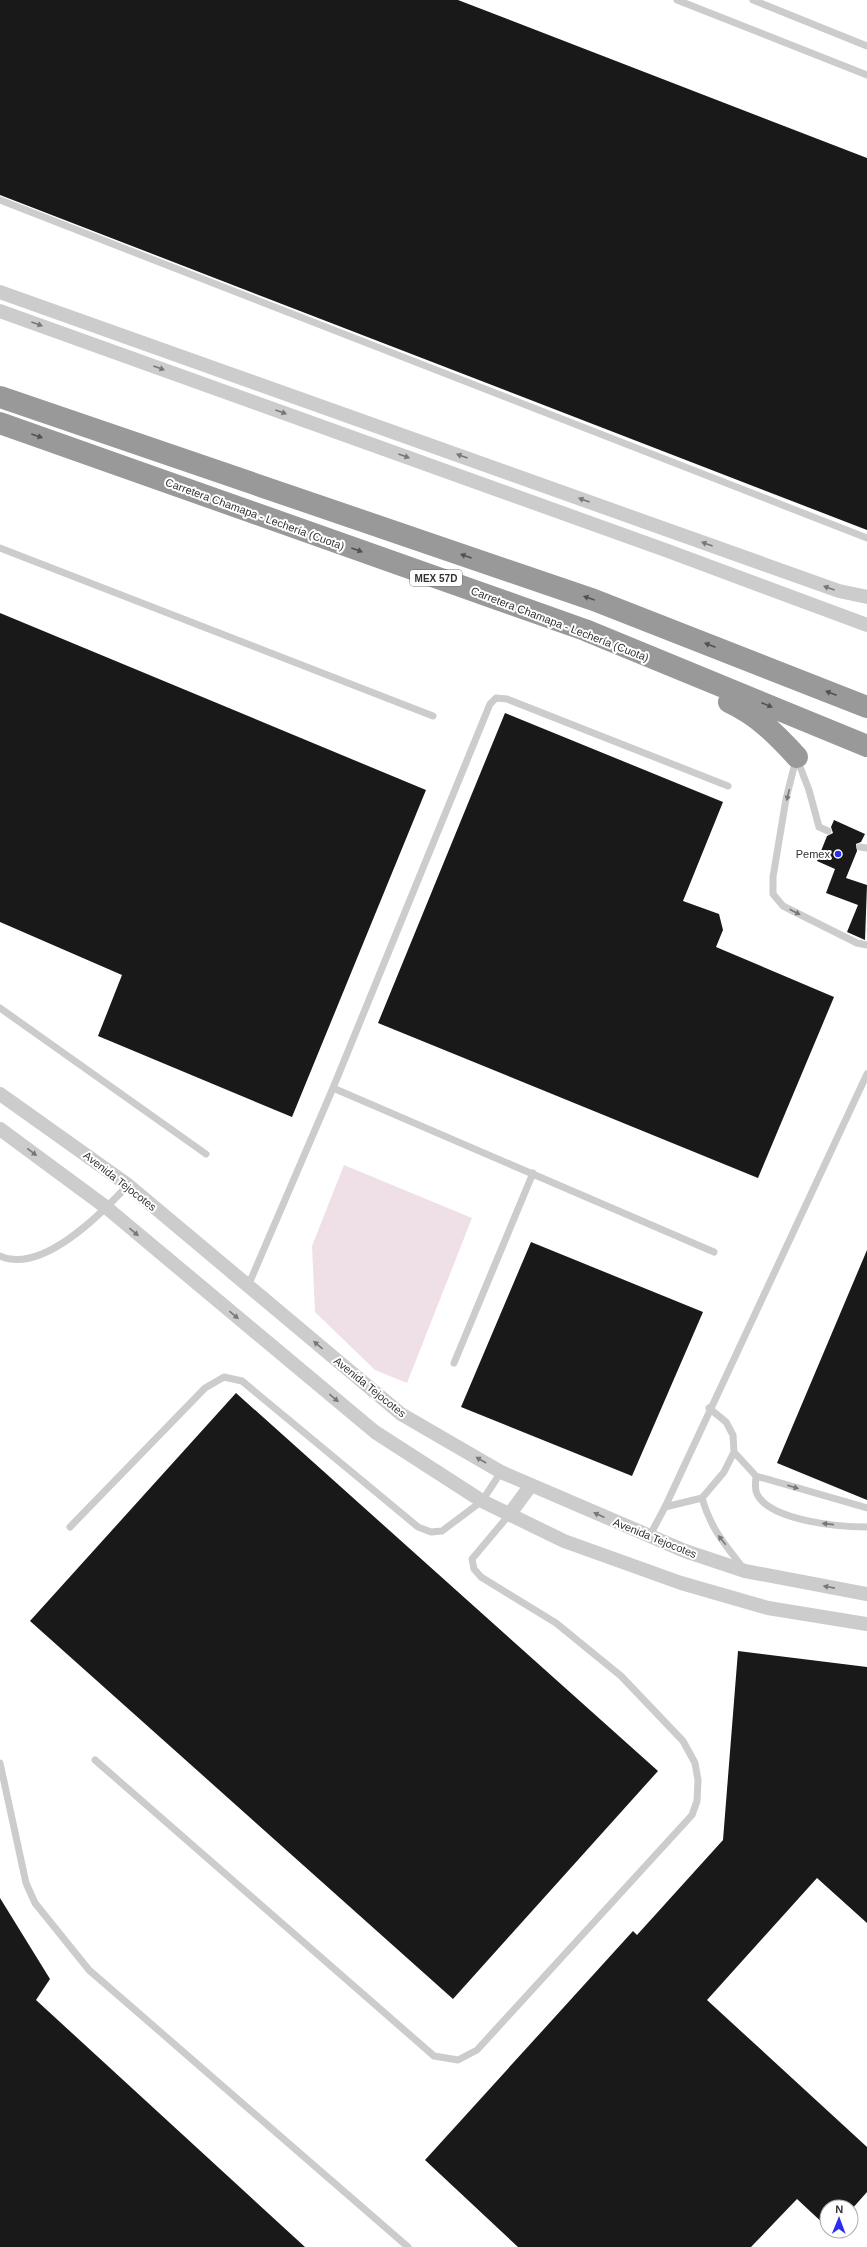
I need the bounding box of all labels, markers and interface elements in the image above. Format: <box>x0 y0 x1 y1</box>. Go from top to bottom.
one-way arrow <box>31 322 43 328</box>
one-way arrow <box>153 366 165 372</box>
one-way arrow <box>276 410 288 416</box>
one-way arrow <box>31 434 43 440</box>
one-way arrow <box>456 453 468 459</box>
one-way arrow <box>398 454 410 460</box>
street label: Carretera Chamapa - Lechería (Cuota) <box>164 476 346 552</box>
one-way arrow <box>578 497 590 503</box>
one-way arrow <box>700 540 712 546</box>
one-way arrow <box>352 547 364 553</box>
one-way arrow <box>459 553 471 559</box>
road number: MEX 57D <box>410 570 462 586</box>
street label: Carretera Chamapa - Lechería (Cuota) <box>469 584 651 664</box>
one-way arrow <box>823 584 835 590</box>
one-way arrow <box>582 595 594 601</box>
one-way arrow <box>703 642 715 648</box>
one-way arrow <box>825 690 836 696</box>
one-way arrow <box>761 702 772 708</box>
one-way arrow <box>784 788 790 801</box>
place label: Pemex <box>796 848 830 860</box>
marker: Pemex <box>833 849 843 859</box>
one-way arrow <box>789 909 801 915</box>
one-way arrow <box>27 1147 37 1155</box>
street label: Avenida Tejocotes <box>81 1149 159 1213</box>
one-way arrow <box>129 1227 140 1236</box>
one-way arrow <box>229 1310 240 1319</box>
one-way arrow <box>313 1341 323 1350</box>
street label: Avenida Tejocotes <box>332 1354 409 1420</box>
one-way arrow <box>329 1393 340 1402</box>
one-way arrow <box>475 1457 487 1464</box>
one-way arrow <box>788 1484 800 1490</box>
one-way arrow <box>593 1512 604 1518</box>
street label: Avenida Tejocotes <box>612 1516 699 1560</box>
one-way arrow <box>822 1521 834 1528</box>
one-way arrow <box>717 1535 726 1546</box>
one-way arrow <box>822 1584 835 1590</box>
north arrow <box>819 2199 859 2239</box>
text: N <box>835 2203 843 2215</box>

